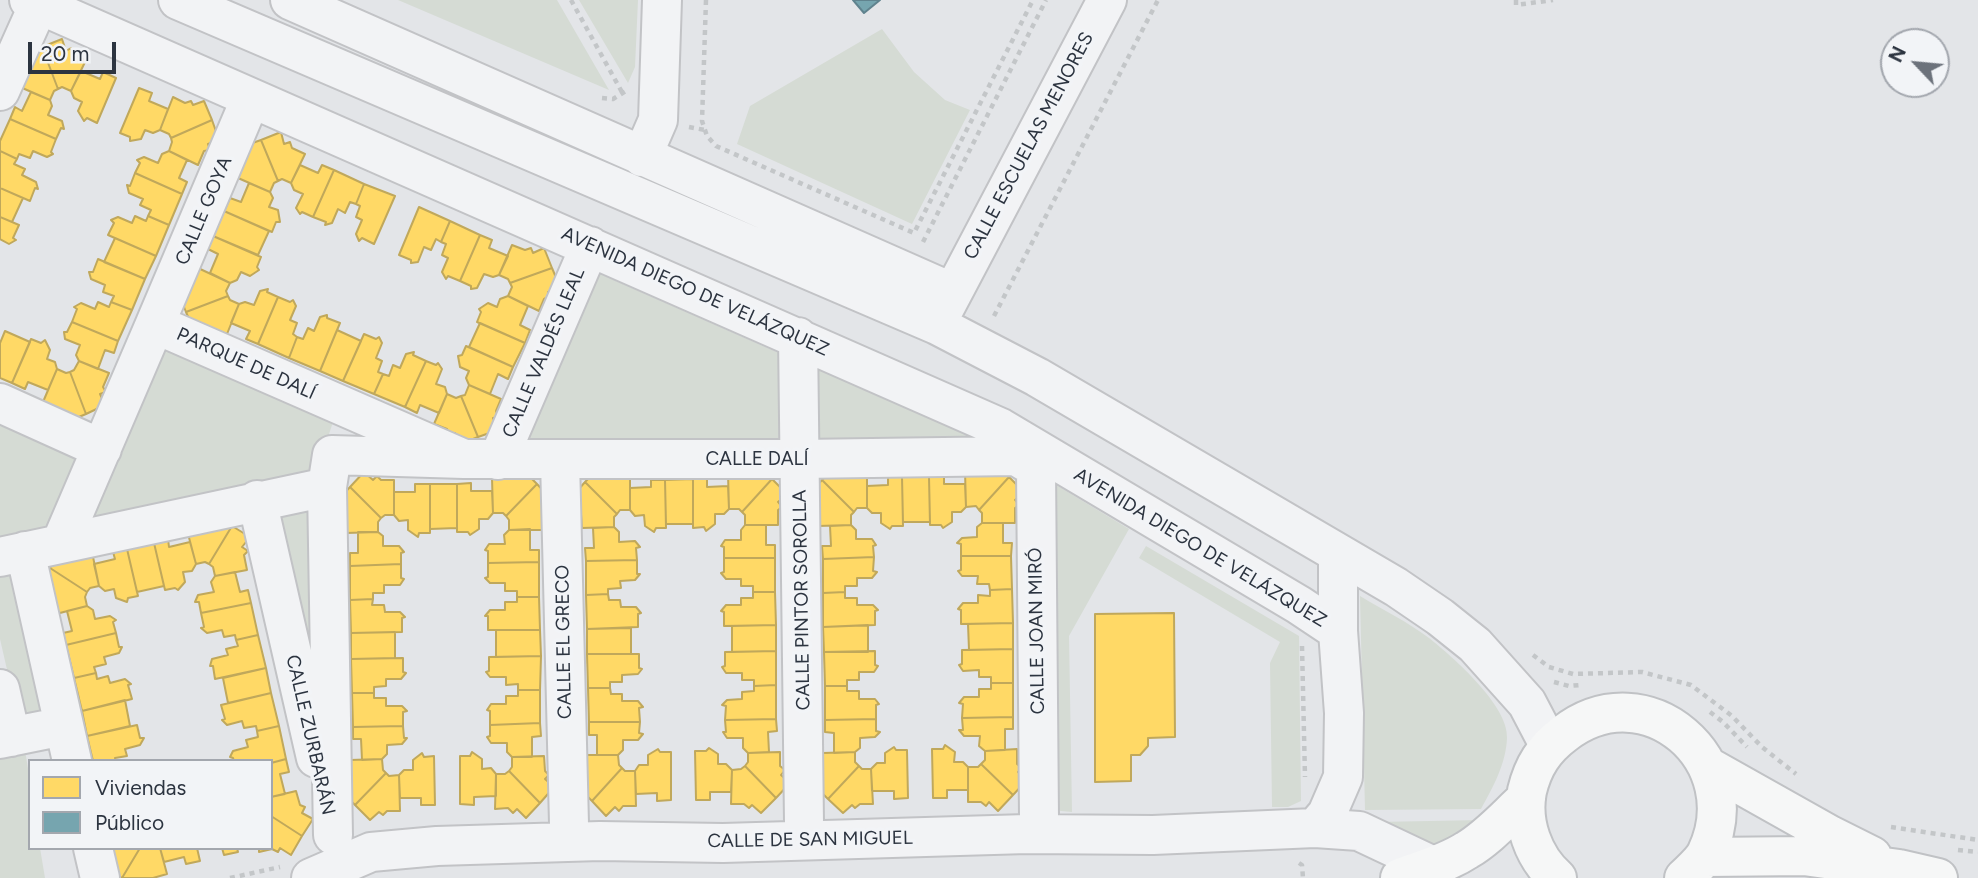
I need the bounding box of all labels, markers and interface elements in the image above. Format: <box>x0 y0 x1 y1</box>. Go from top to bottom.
scale bar <box>32 28 119 72</box>
street label: CALLE ESCUELAS MENORES <box>959 28 1099 264</box>
north arrow <box>1880 28 1950 98</box>
text: 20 m <box>41 41 89 66</box>
text: N <box>1884 43 1911 66</box>
street label: CALLE GOYA <box>171 153 237 269</box>
street label: AVENIDA DIEGO DE VELÁZQUEZ <box>558 223 832 361</box>
street label: CALLE VALDÉS LEAL <box>498 265 590 441</box>
street label: PARQUE DE DALÍ <box>173 323 319 405</box>
street label: CALLE DALÍ <box>705 448 809 470</box>
street label: AVENIDA DIEGO DE VELÁZQUEZ <box>1070 463 1330 633</box>
street label: CALLE PINTOR SOROLLA <box>789 490 815 710</box>
street label: CALLE JOAN MIRÓ <box>1024 547 1050 715</box>
street label: CALLE EL GRECO <box>551 565 577 719</box>
street label: CALLE ZURBARÁN <box>280 653 340 817</box>
legend <box>28 759 273 850</box>
text: Viviendas <box>95 775 186 800</box>
text: Público <box>95 810 164 835</box>
street label: CALLE DE SAN MIGUEL <box>707 827 913 853</box>

